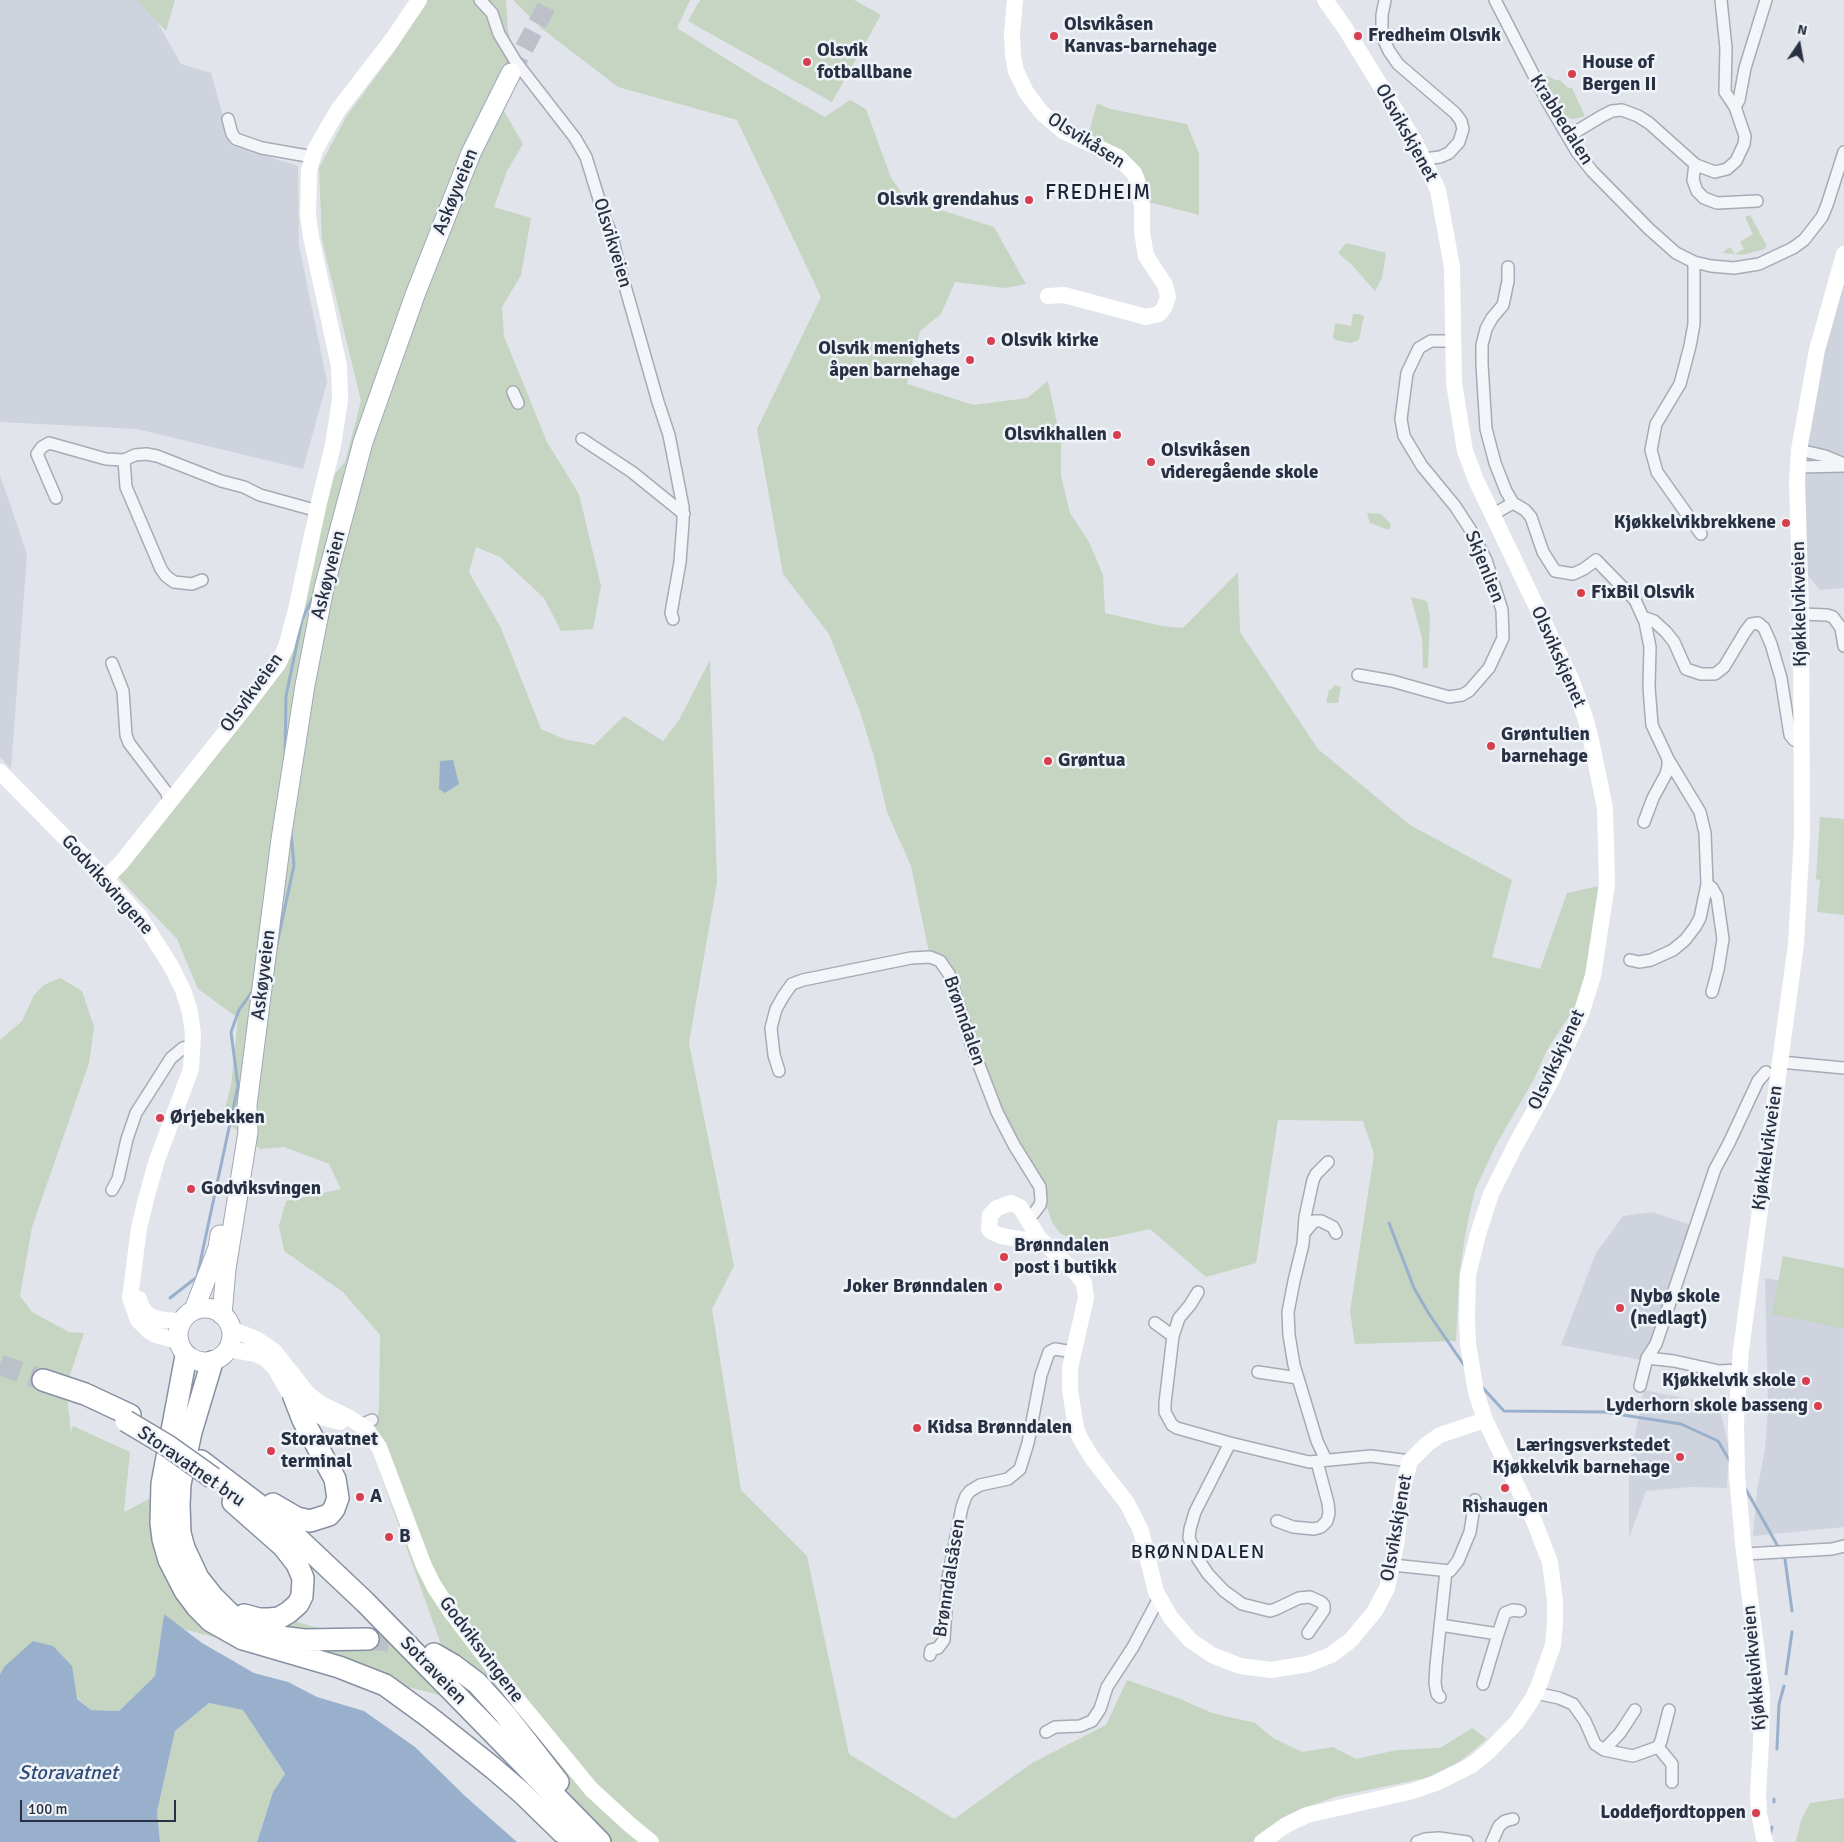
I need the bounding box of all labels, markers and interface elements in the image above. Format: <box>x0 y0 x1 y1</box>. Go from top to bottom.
place label: Olsvikåsen Kanvas-barnehage <box>1064 14 1217 58</box>
north arrow <box>1774 20 1824 70</box>
text: N <box>1796 21 1809 39</box>
place label: Fredheim Olsvik <box>1368 25 1501 47</box>
marker: Olsvikåsen Kanvas-barnehage <box>1048 30 1060 42</box>
marker: Fredheim Olsvik <box>1352 30 1364 42</box>
place label: Olsvik fotballbane <box>817 40 912 84</box>
place label: House of Bergen II <box>1582 52 1657 96</box>
marker: Olsvik fotballbane <box>801 56 813 68</box>
marker: House of Bergen II <box>1566 68 1578 80</box>
street label: Krabbedalen <box>1524 71 1598 169</box>
street label: Olsvikskjenet <box>1370 80 1442 186</box>
street label: Olsvikåsen <box>1043 108 1129 174</box>
street label: Askøyveien <box>428 146 484 238</box>
district label: FREDHEIM <box>1044 180 1152 206</box>
place label: Olsvik grendahus <box>877 189 1019 211</box>
marker: Olsvik grendahus <box>1023 194 1035 206</box>
street label: Olsvikveien <box>588 195 636 291</box>
place label: Olsvik kirke <box>1001 330 1099 352</box>
marker: Olsvik kirke <box>985 335 997 347</box>
place label: Olsvik menighets åpen barnehage <box>818 338 960 382</box>
marker: Olsvik menighets åpen barnehage <box>964 354 976 366</box>
place label: Olsvikhallen <box>1004 424 1107 446</box>
marker: Olsvikhallen <box>1111 429 1123 441</box>
place label: Olsvikåsen videregående skole <box>1161 440 1318 484</box>
marker: Olsvikåsen videregående skole <box>1145 456 1157 468</box>
place label: Kjøkkelvikbrekkene <box>1614 512 1776 534</box>
marker: Kjøkkelvikbrekkene <box>1780 517 1792 529</box>
street label: Askøyveien <box>307 528 351 622</box>
street label: Skjenlien <box>1459 528 1509 606</box>
street label: Kjøkkelvikveien <box>1788 541 1812 667</box>
place label: FixBil Olsvik <box>1591 582 1695 604</box>
marker: FixBil Olsvik <box>1575 587 1587 599</box>
street label: Olsvikskjenet <box>1526 603 1590 711</box>
street label: Olsvikveien <box>216 649 288 737</box>
place label: Grøntulien barnehage <box>1501 724 1590 768</box>
marker: Grøntulien barnehage <box>1485 740 1497 752</box>
place label: Grøntua <box>1058 750 1125 772</box>
marker: Grøntua <box>1042 755 1054 767</box>
street label: Godviksvingene <box>56 830 158 940</box>
street label: Askøyveien <box>247 929 281 1021</box>
street label: Brønndalen <box>938 973 990 1069</box>
street label: Olsvikskjenet <box>1524 1006 1590 1114</box>
street label: Kjøkkelvikveien <box>1748 1084 1788 1212</box>
place label: Ørjebekken <box>170 1107 265 1129</box>
marker: Ørjebekken <box>154 1112 166 1124</box>
place label: Godviksvingen <box>201 1178 321 1200</box>
marker: Godviksvingen <box>185 1183 197 1195</box>
place label: Brønndalen post i butikk <box>1014 1235 1117 1279</box>
marker: Brønndalen post i butikk <box>998 1251 1010 1263</box>
place label: Joker Brønndalen <box>843 1276 988 1298</box>
marker: Joker Brønndalen <box>992 1281 1004 1293</box>
place label: Nybø skole (nedlagt) <box>1630 1286 1720 1330</box>
marker: Nybø skole (nedlagt) <box>1614 1302 1626 1314</box>
place label: Kjøkkelvik skole <box>1662 1370 1796 1392</box>
marker: Kjøkkelvik skole <box>1800 1375 1812 1387</box>
place label: Lyderhorn skole basseng <box>1606 1395 1808 1417</box>
marker: Lyderhorn skole basseng <box>1812 1400 1824 1412</box>
place label: Kidsa Brønndalen <box>927 1417 1072 1439</box>
street label: Storavatnet bru <box>133 1422 249 1512</box>
marker: Kidsa Brønndalen <box>911 1422 923 1434</box>
place label: Storavatnet terminal <box>281 1429 378 1473</box>
place label: Læringsverkstedet Kjøkkelvik barnehage <box>1492 1435 1670 1479</box>
marker: Storavatnet terminal <box>265 1445 277 1457</box>
marker: Læringsverkstedet Kjøkkelvik barnehage <box>1674 1451 1686 1463</box>
street label: Olsvikskjenet <box>1376 1473 1418 1583</box>
marker: Rishaugen <box>1499 1482 1511 1494</box>
place label: A <box>370 1486 382 1508</box>
marker: A <box>354 1491 366 1503</box>
place label: Rishaugen <box>1462 1496 1548 1518</box>
street label: Brønndalsåsen <box>929 1517 971 1639</box>
place label: B <box>399 1526 411 1548</box>
marker: B <box>383 1531 395 1543</box>
district label: BRØNNDALEN <box>1130 1541 1266 1565</box>
street label: Godviksvingene <box>434 1592 528 1708</box>
street label: Kjøkkelvikveien <box>1738 1604 1772 1732</box>
street label: Sotraveien <box>395 1632 471 1710</box>
water label: Storavatnet <box>18 1762 118 1786</box>
scale bar <box>22 1790 179 1822</box>
text: 100 m <box>28 1800 68 1818</box>
place label: Loddefjordtoppen <box>1600 1802 1746 1824</box>
marker: Loddefjordtoppen <box>1750 1807 1762 1819</box>

